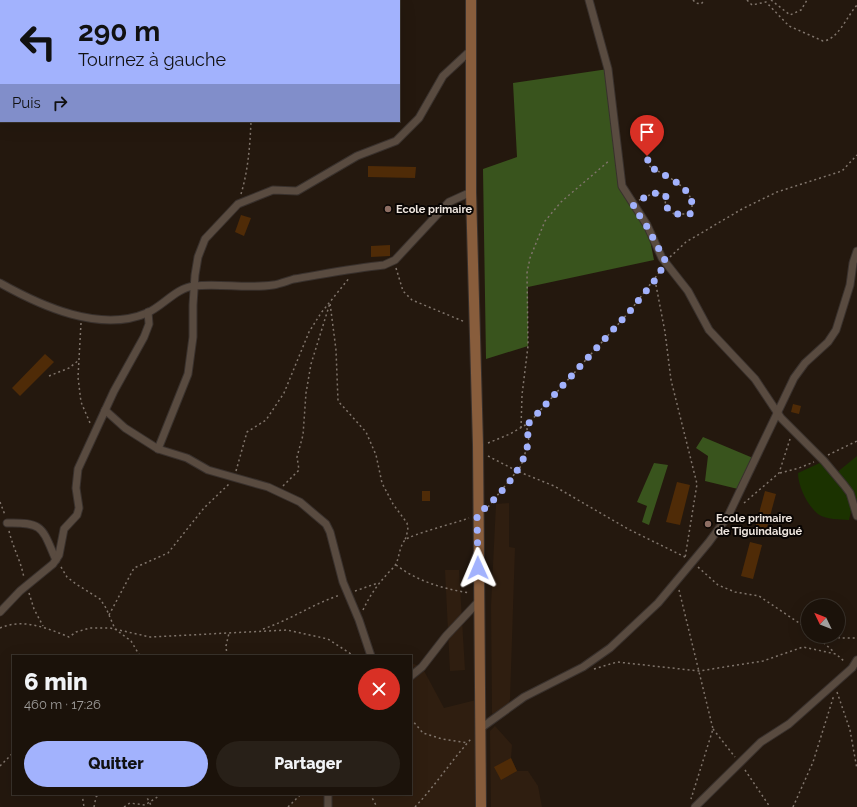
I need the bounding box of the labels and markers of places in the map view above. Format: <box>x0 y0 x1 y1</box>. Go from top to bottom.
pin <box>630 115 664 156</box>
place label: Ecole primaire <box>396 203 473 216</box>
marker: Ecole primaire <box>383 204 393 214</box>
place label: Ecole primaire de Tiguindalgué <box>716 512 803 538</box>
marker: Ecole primaire de Tiguindalgué <box>703 519 713 529</box>

